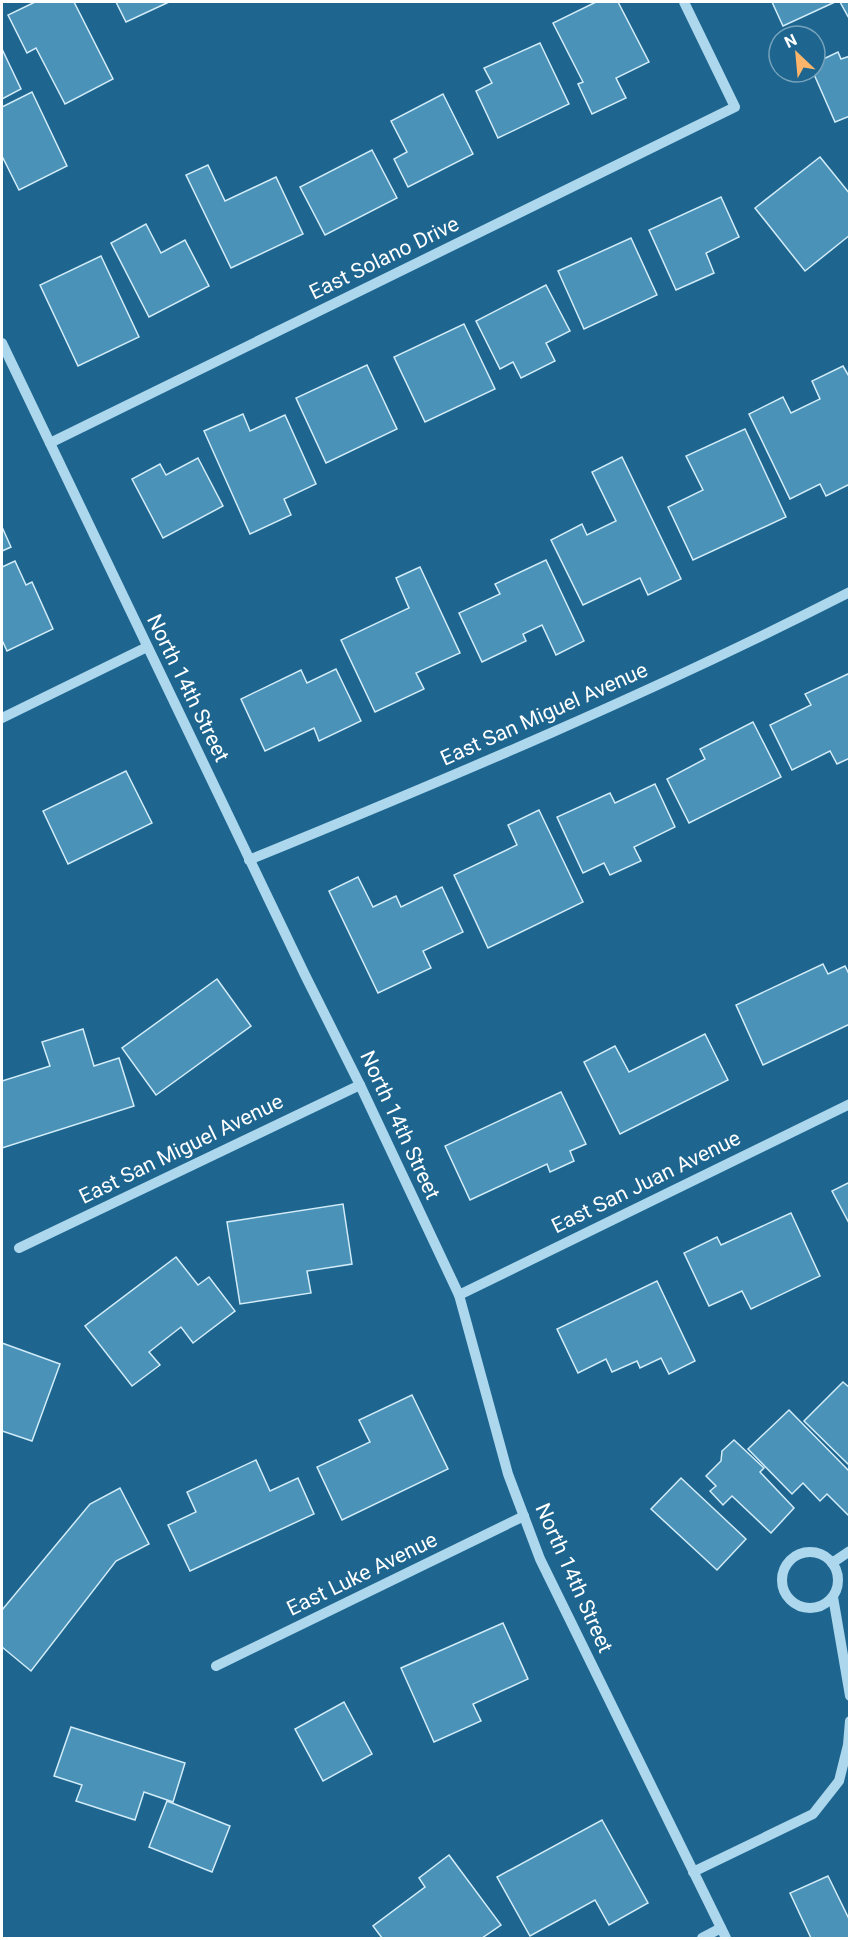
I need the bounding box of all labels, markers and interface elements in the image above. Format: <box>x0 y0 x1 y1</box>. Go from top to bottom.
north arrow <box>767 24 827 84</box>
text: N <box>781 30 800 52</box>
street label: East Solano Drive <box>305 211 463 305</box>
street label: North 14th Street <box>142 610 234 766</box>
street label: East San Miguel Avenue <box>437 658 651 770</box>
street label: North 14th Street <box>355 1047 445 1203</box>
street label: East San Miguel Avenue <box>75 1089 287 1209</box>
street label: East San Juan Avenue <box>548 1126 744 1238</box>
street label: North 14th Street <box>530 1500 618 1656</box>
street label: East Luke Avenue <box>283 1527 441 1621</box>

